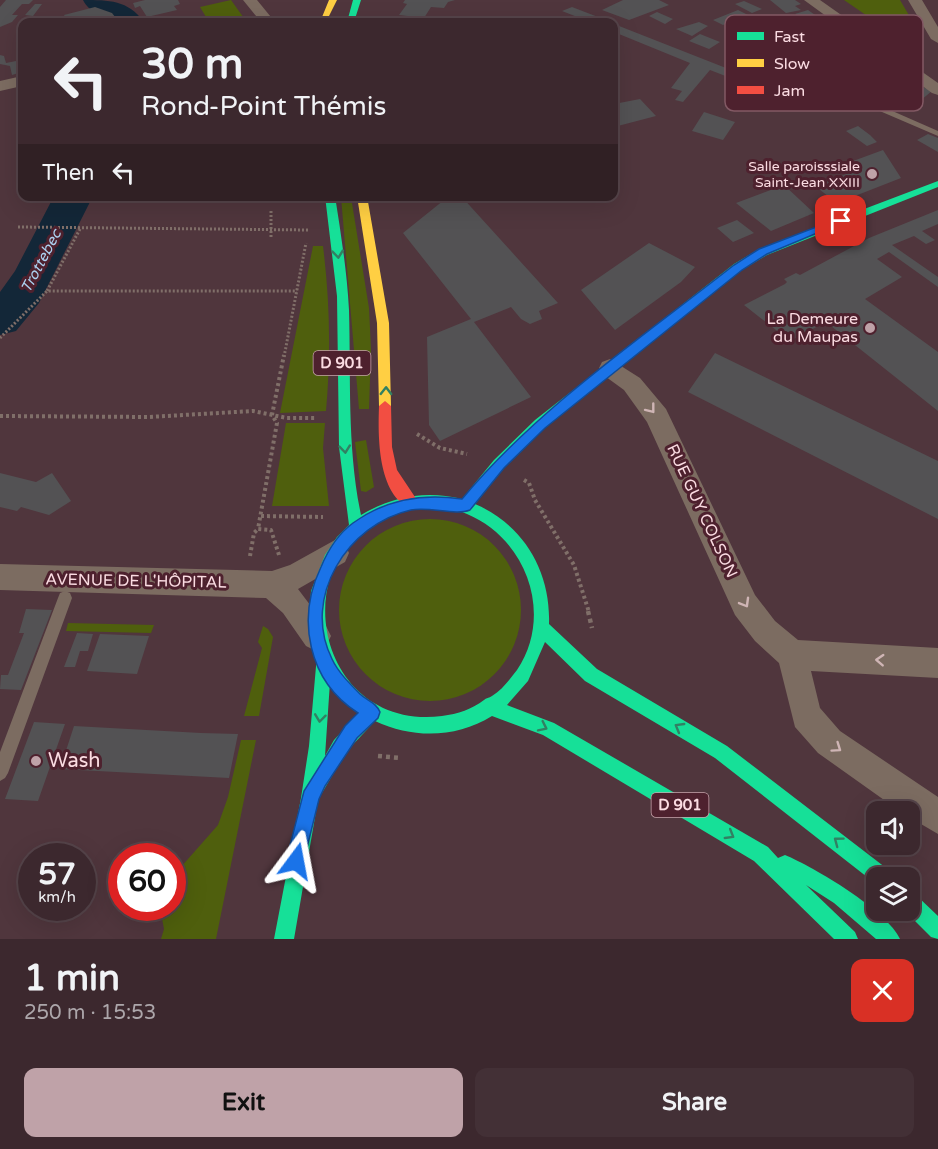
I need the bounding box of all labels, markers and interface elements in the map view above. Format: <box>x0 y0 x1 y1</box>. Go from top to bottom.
legend <box>725 15 923 111</box>
text: Fast <box>774 27 805 47</box>
text: 30 m <box>141 39 243 90</box>
icon: left <box>42 42 120 120</box>
text: Slow <box>774 54 810 74</box>
text: Jam <box>774 81 805 101</box>
text: Rond-Point Thémis <box>141 90 386 123</box>
icon: left <box>107 156 140 189</box>
place label: Salle paroisssiale Saint-Jean XXIII <box>748 158 860 191</box>
text: Then <box>42 160 95 186</box>
marker: Salle paroisssiale Saint-Jean XXIII <box>865 167 879 181</box>
pin <box>815 195 866 246</box>
icon: arrive <box>824 204 857 237</box>
water label: Trottebec <box>17 225 66 296</box>
one-way arrow <box>331 250 344 259</box>
place label: La Demeure du Maupas <box>766 309 858 347</box>
marker: La Demeure du Maupas <box>863 321 877 335</box>
road number: D 901 <box>314 351 370 375</box>
one-way arrow <box>380 386 392 395</box>
one-way arrow <box>644 402 655 413</box>
street label: RUE GUY COLSON <box>662 441 742 581</box>
one-way arrow <box>338 444 351 454</box>
street label: AVENUE DE L'HÔPITAL <box>45 569 227 593</box>
one-way arrow <box>738 597 750 607</box>
one-way arrow <box>875 654 884 667</box>
one-way arrow <box>314 713 326 722</box>
one-way arrow <box>537 720 548 732</box>
one-way arrow <box>675 723 685 735</box>
one-way arrow <box>830 741 841 752</box>
place label: Wash <box>48 749 100 773</box>
marker: Wash <box>29 754 43 768</box>
road number: D 901 <box>652 793 708 817</box>
map controls <box>866 801 920 921</box>
button: sound <box>866 801 920 855</box>
one-way arrow <box>724 828 734 840</box>
position arrow <box>264 829 328 893</box>
one-way arrow <box>833 837 844 848</box>
speed limit sign: 60 <box>108 843 186 921</box>
text: 57 <box>38 856 76 893</box>
button: layers <box>866 867 920 921</box>
text: km/h <box>38 888 76 906</box>
text: 1 min <box>24 957 120 1000</box>
button: close <box>851 959 914 1022</box>
text: 250 m · 15:53 <box>24 1001 156 1025</box>
button: Exit <box>24 1068 463 1137</box>
button: Share <box>475 1068 914 1137</box>

